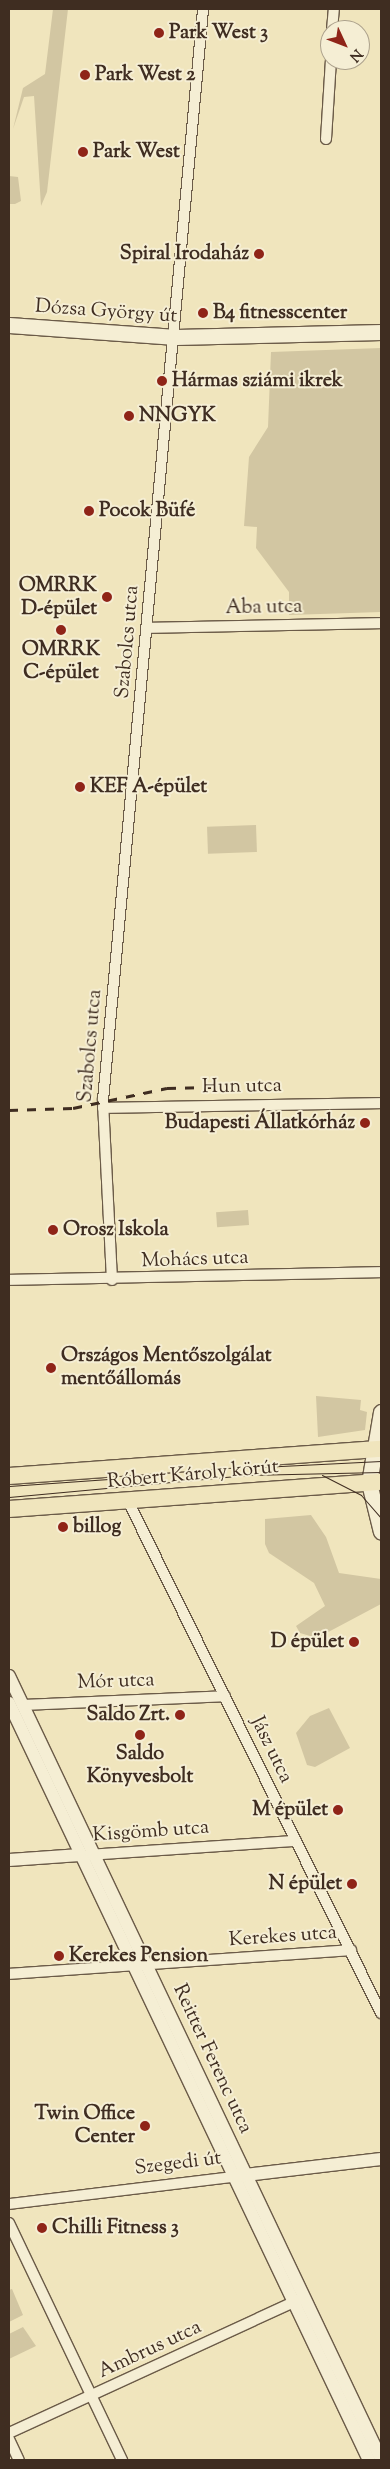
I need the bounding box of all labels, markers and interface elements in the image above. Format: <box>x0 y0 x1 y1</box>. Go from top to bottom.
north arrow <box>320 20 370 70</box>
place label: Park West 3 <box>169 21 268 45</box>
marker: Park West 3 <box>153 27 165 39</box>
text: N <box>344 44 366 65</box>
place label: Park West 2 <box>95 63 195 87</box>
marker: Park West 2 <box>79 69 91 81</box>
place label: Park West <box>93 140 180 164</box>
marker: Park West <box>77 146 89 158</box>
place label: Spiral Irodaház <box>120 242 249 266</box>
marker: Spiral Irodaház <box>253 248 265 260</box>
street label: Dózsa György út <box>34 295 178 329</box>
place label: B4 fitnesscenter <box>213 301 347 325</box>
marker: B4 fitnesscenter <box>197 307 209 319</box>
place label: Hármas sziámi ikrek <box>172 369 343 393</box>
marker: Hármas sziámi ikrek <box>156 375 168 387</box>
place label: NNGYK <box>139 404 216 428</box>
marker: NNGYK <box>123 410 135 422</box>
place label: Pocok Büfé <box>99 499 195 523</box>
marker: Pocok Büfé <box>83 505 95 517</box>
place label: OMRRK D-épület <box>19 574 97 621</box>
street label: Szabolcs utca <box>111 584 145 700</box>
marker: OMRRK D-épület <box>101 591 113 603</box>
street label: Aba utca <box>225 595 303 621</box>
marker: OMRRK C-épület <box>55 624 67 636</box>
place label: OMRRK C-épület <box>22 638 100 685</box>
place label: KEF A-épület <box>90 775 207 799</box>
marker: KEF A-épület <box>74 781 86 793</box>
street label: Szabolcs utca <box>74 988 108 1104</box>
street label: Hun utca <box>202 1074 282 1100</box>
place label: Budapesti Állatkórház <box>165 1111 355 1135</box>
marker: Budapesti Állatkórház <box>359 1117 371 1129</box>
place label: Orosz Iskola <box>63 1218 169 1242</box>
marker: Orosz Iskola <box>47 1224 59 1236</box>
street label: Mohács utca <box>141 1246 249 1274</box>
place label: Országos Mentőszolgálat mentőállomás <box>61 1344 271 1391</box>
marker: Országos Mentőszolgálat mentőállomás <box>45 1362 57 1374</box>
street label: Róbert Károly körút <box>106 1456 280 1494</box>
place label: billog <box>73 1515 121 1539</box>
marker: billog <box>57 1521 69 1533</box>
place label: D épület <box>271 1630 344 1654</box>
marker: D épület <box>348 1636 360 1648</box>
street label: Mór utca <box>77 1669 155 1695</box>
place label: Saldo Zrt. <box>87 1703 170 1727</box>
marker: Saldo Zrt. <box>174 1709 186 1721</box>
street label: Jász utca <box>245 1713 297 1787</box>
marker: Saldo Könyvesbolt <box>134 1729 146 1741</box>
place label: Saldo Könyvesbolt <box>87 1743 193 1790</box>
place label: M épület <box>252 1798 328 1822</box>
marker: M épület <box>332 1804 344 1816</box>
street label: Kisgömb utca <box>92 1816 210 1848</box>
place label: N épület <box>269 1872 342 1896</box>
marker: N épület <box>346 1878 358 1890</box>
street label: Kerekes utca <box>228 1921 338 1953</box>
place label: Kerekes Pension <box>69 1944 208 1968</box>
marker: Kerekes Pension <box>53 1950 65 1962</box>
street label: Reitter Ferenc utca <box>167 1981 257 2137</box>
place label: Twin Office Center <box>34 2102 135 2149</box>
marker: Twin Office Center <box>139 2120 151 2132</box>
street label: Szegedi út <box>133 2147 223 2181</box>
place label: Chilli Fitness 3 <box>52 2216 179 2240</box>
marker: Chilli Fitness 3 <box>36 2222 48 2234</box>
street label: Ambrus utca <box>95 2316 205 2384</box>

